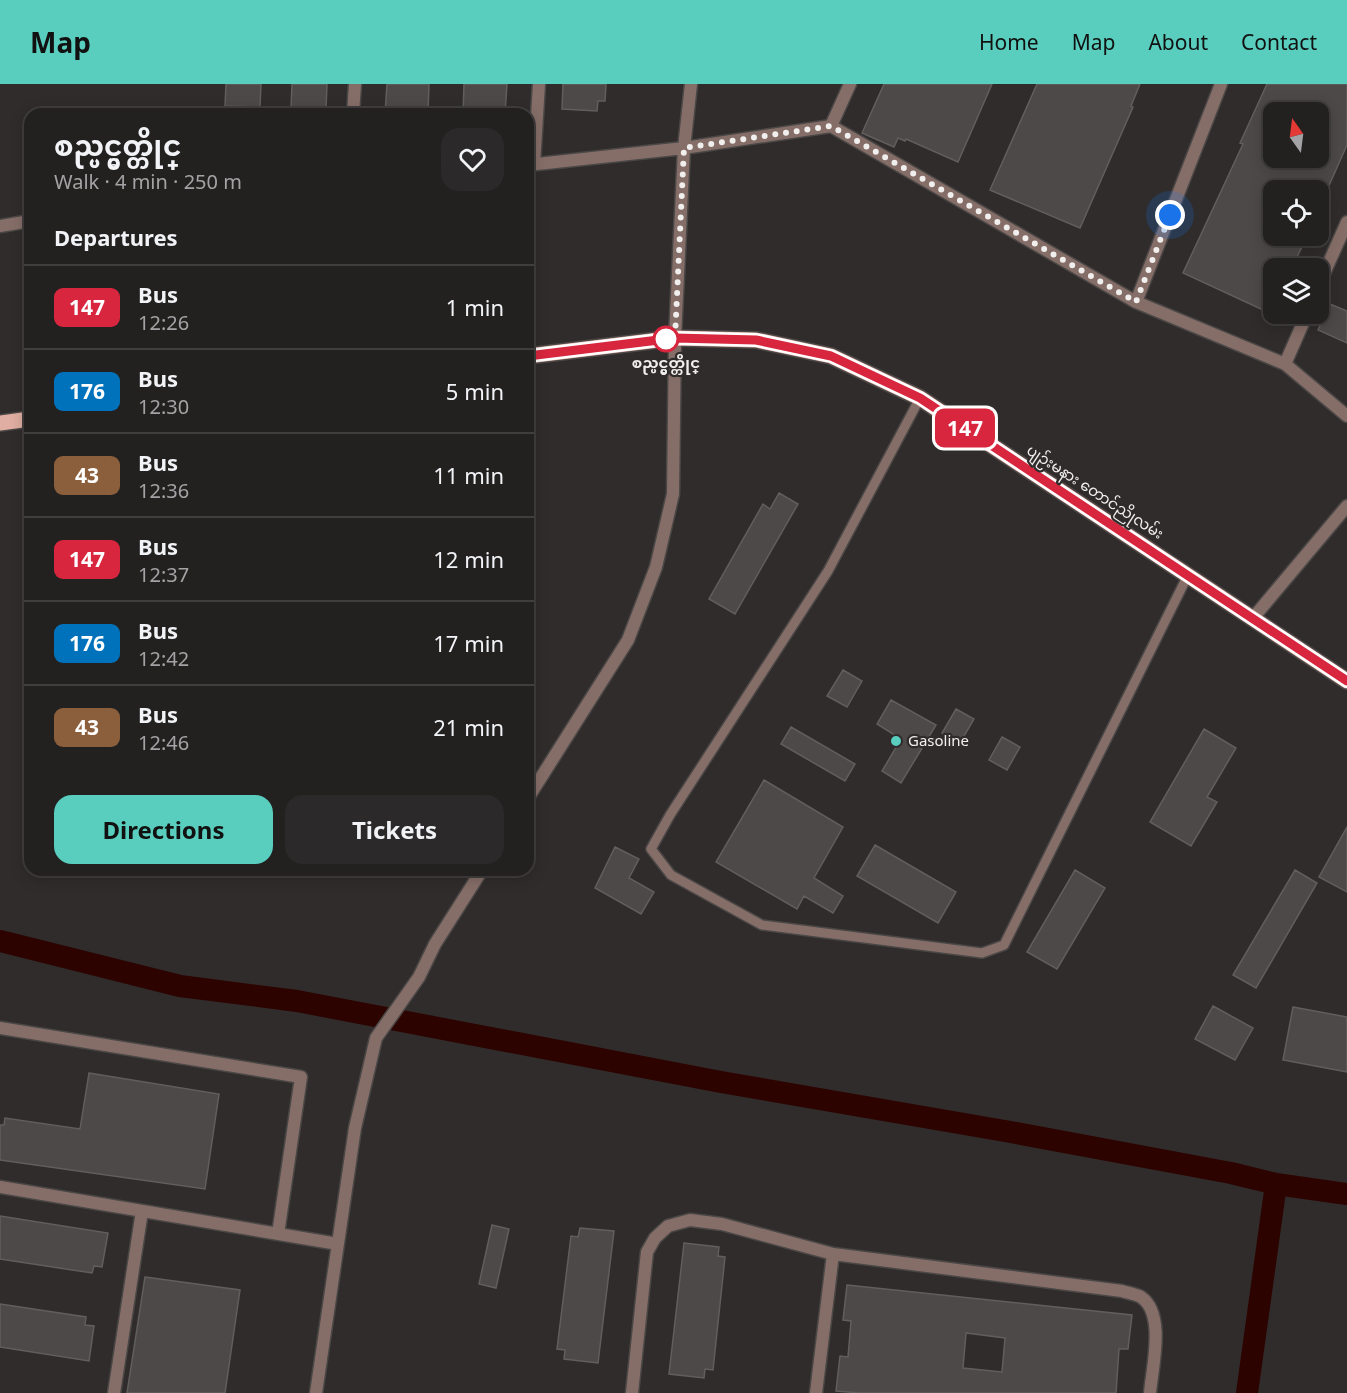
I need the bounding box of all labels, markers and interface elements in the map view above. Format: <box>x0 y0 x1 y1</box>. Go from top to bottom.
text: Map <box>30 23 91 61</box>
text: Home <box>979 28 1039 56</box>
text: Map <box>1072 28 1115 56</box>
text: About <box>1148 28 1208 56</box>
text: Contact <box>1241 28 1317 56</box>
north arrow <box>1263 102 1329 168</box>
map controls <box>1263 102 1329 324</box>
text: စည္ပင္မွတ္တိုင္ <box>54 126 182 164</box>
button: heart <box>441 128 504 191</box>
text: Walk · 4 min · 250 m <box>54 168 242 195</box>
button: locate <box>1263 180 1329 246</box>
your location <box>1155 200 1185 230</box>
text: Departures <box>54 222 178 252</box>
button: layers <box>1263 258 1329 324</box>
text: Bus <box>138 279 178 309</box>
text: 1 min <box>446 292 504 322</box>
text: 147 <box>69 293 105 321</box>
text: 12:26 <box>138 309 189 336</box>
marker: စည္ပင္မွတ္တိုင္ <box>653 326 679 352</box>
place label: စည္ပင္မွတ္တိုင္ <box>632 352 700 375</box>
text: Bus <box>138 363 178 393</box>
text: 5 min <box>446 376 504 406</box>
text: 176 <box>69 377 105 405</box>
text: 12:30 <box>138 393 189 420</box>
line badge: 147 <box>930 408 1000 448</box>
text: 147 <box>947 414 983 442</box>
street label: ပျဉ်းမနား တောင်ညိုလမ်း <box>1022 439 1168 545</box>
text: Bus <box>138 447 178 477</box>
text: 11 min <box>433 460 504 490</box>
text: 43 <box>75 461 99 489</box>
text: 12:36 <box>138 477 189 504</box>
text: Bus <box>138 531 178 561</box>
text: 12 min <box>433 544 504 574</box>
text: 147 <box>69 545 105 573</box>
text: 12:37 <box>138 561 189 588</box>
text: Bus <box>138 615 178 645</box>
text: 17 min <box>433 628 504 658</box>
text: 176 <box>69 629 105 657</box>
text: 12:42 <box>138 645 189 672</box>
text: Bus <box>138 699 178 729</box>
text: 21 min <box>433 712 504 742</box>
text: 43 <box>75 713 99 741</box>
text: 12:46 <box>138 729 189 756</box>
place label: Gasoline <box>908 730 969 750</box>
marker: Gasoline <box>889 734 903 748</box>
button: Directions <box>54 795 273 864</box>
button: Tickets <box>285 795 504 864</box>

